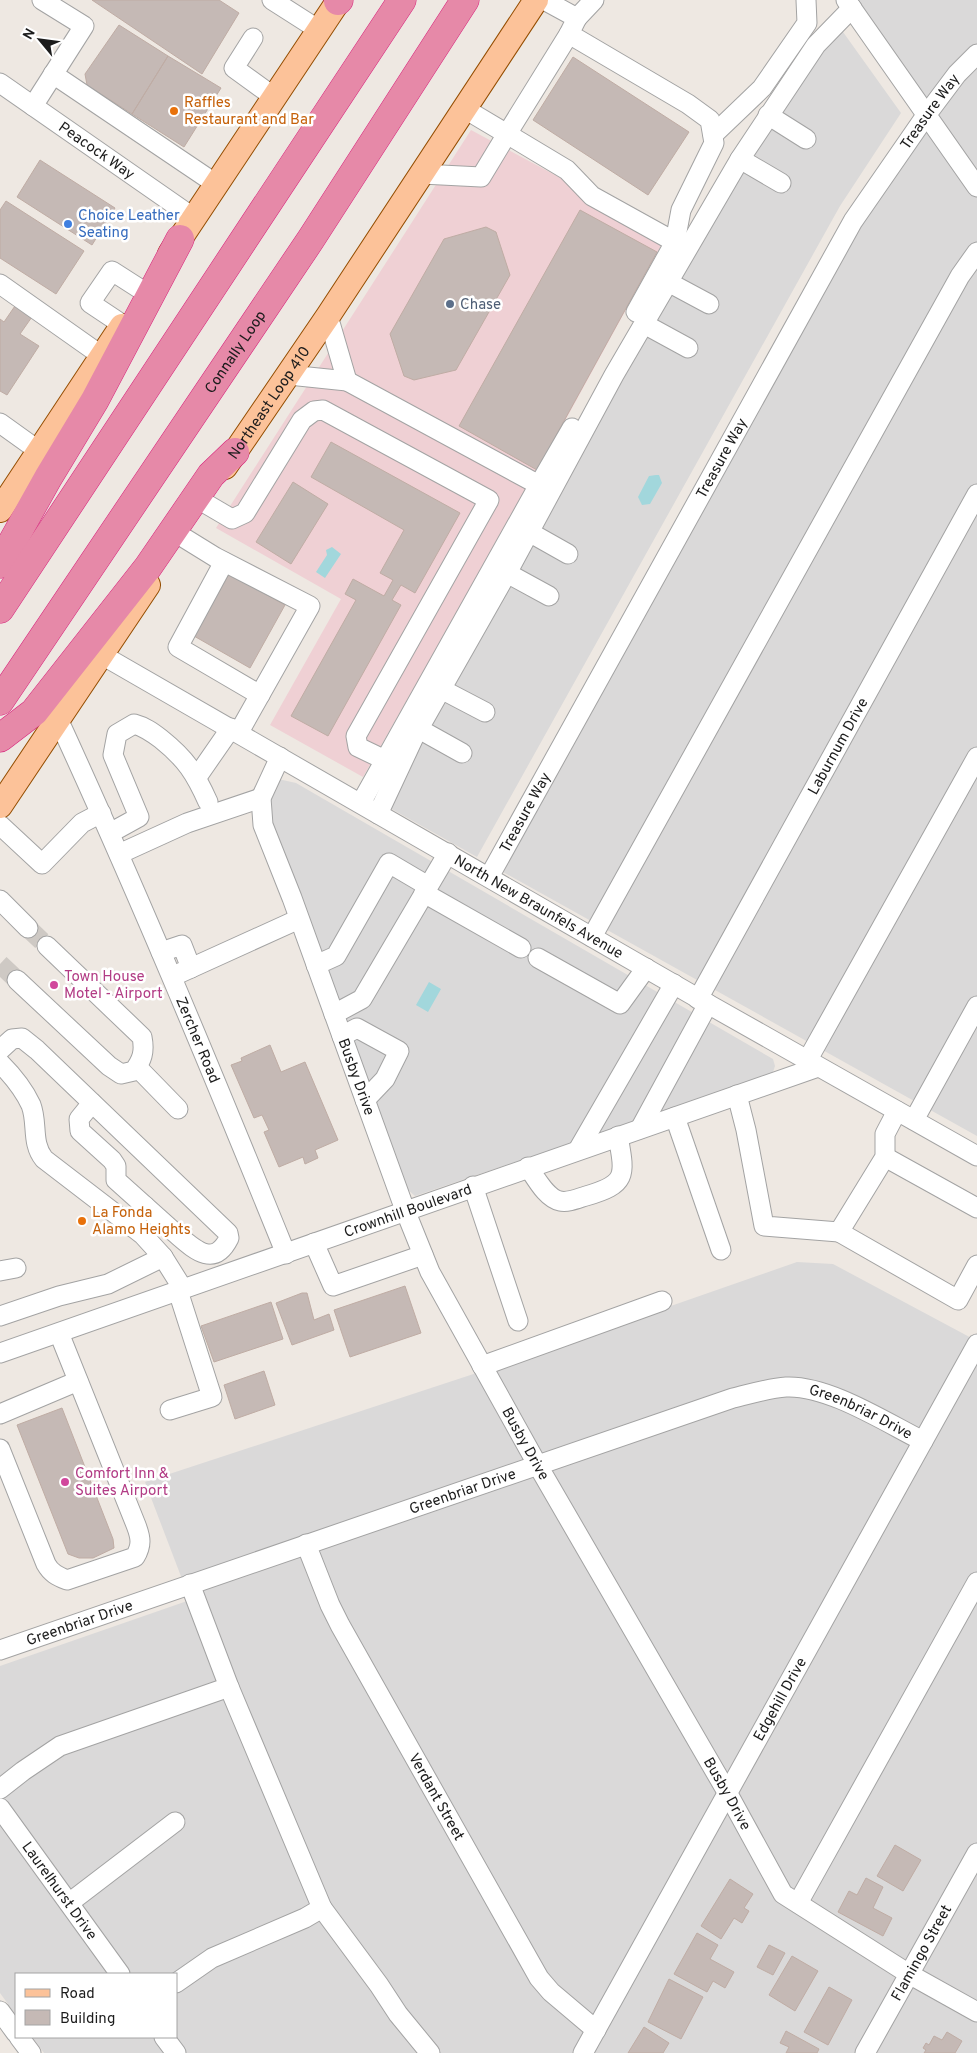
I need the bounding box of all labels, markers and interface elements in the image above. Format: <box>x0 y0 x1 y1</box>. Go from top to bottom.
north arrow <box>15 15 65 65</box>
text: N <box>20 26 40 43</box>
street label: Treasure Way <box>897 71 965 154</box>
place label: Raffles Restaurant and Bar <box>184 94 314 130</box>
marker: Raffles Restaurant and Bar <box>168 105 180 117</box>
street label: Peacock Way <box>54 119 138 185</box>
place label: Choice Leather Seating <box>78 207 180 243</box>
marker: Choice Leather Seating <box>62 218 74 230</box>
place label: Chase <box>460 296 501 315</box>
marker: Chase <box>444 298 456 310</box>
street label: Connally Loop <box>202 307 271 398</box>
street label: Northeast Loop 410 <box>225 343 316 464</box>
street label: Treasure Way <box>693 415 753 502</box>
street label: Laburnum Drive <box>805 695 873 799</box>
street label: Treasure Way <box>496 769 556 857</box>
street label: North New Braunfels Avenue <box>450 852 626 964</box>
place label: Town House Motel - Airport <box>64 968 163 1004</box>
marker: Town House Motel - Airport <box>48 979 60 991</box>
street label: Zercher Road <box>170 994 223 1086</box>
street label: Busby Drive <box>333 1036 378 1119</box>
street label: Crownhill Boulevard <box>342 1181 475 1243</box>
place label: La Fonda Alamo Heights <box>92 1204 191 1240</box>
marker: La Fonda Alamo Heights <box>76 1215 88 1227</box>
street label: Greenbriar Drive <box>807 1381 915 1445</box>
street label: Busby Drive <box>496 1404 552 1484</box>
place label: Comfort Inn & Suites Airport <box>75 1465 169 1501</box>
street label: Greenbriar Drive <box>407 1465 519 1520</box>
marker: Comfort Inn & Suites Airport <box>59 1476 71 1488</box>
street label: Greenbriar Drive <box>24 1597 136 1651</box>
street label: Edgehill Drive <box>750 1655 812 1745</box>
street label: Verdant Street <box>403 1750 468 1844</box>
street label: Busby Drive <box>698 1754 754 1834</box>
street label: Laurelhurst Drive <box>17 1839 100 1944</box>
street label: Flamingo Street <box>888 1902 957 2005</box>
legend <box>15 1973 178 2038</box>
text: Road <box>60 1985 95 2004</box>
text: Building <box>60 2010 115 2029</box>

